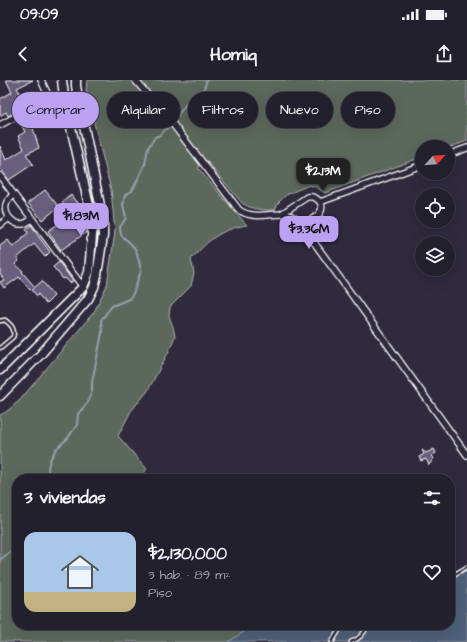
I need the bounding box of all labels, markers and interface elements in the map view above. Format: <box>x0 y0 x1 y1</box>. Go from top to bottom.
text: 09:09 <box>20 4 59 25</box>
text: Homiq <box>210 42 257 67</box>
icon: back <box>12 43 34 65</box>
icon: share <box>433 43 455 65</box>
chip: Comprar <box>12 92 99 128</box>
chip: Alquilar <box>107 92 180 128</box>
chip: Filtros <box>188 92 258 128</box>
chip: Nuevo <box>266 92 333 128</box>
chip: Piso <box>341 92 395 128</box>
north arrow <box>415 140 455 180</box>
map controls <box>415 140 455 276</box>
pin: $2.13M <box>290 158 356 192</box>
text: $2.13M <box>305 162 341 180</box>
button: locate <box>415 188 455 228</box>
pin: $1.83M <box>48 203 114 237</box>
text: $1.83M <box>63 207 99 225</box>
pin: $3.36M <box>276 216 342 250</box>
text: $3.36M <box>288 220 330 238</box>
button: layers <box>415 236 455 276</box>
text: 3 viviendas <box>24 486 106 510</box>
icon: filters <box>421 487 443 509</box>
text: $2,130,000 <box>148 542 227 566</box>
icon: home <box>56 548 104 596</box>
icon: heart <box>421 561 443 583</box>
text: 3 hab. · 89 m² <box>148 566 230 584</box>
text: Piso <box>148 584 172 602</box>

